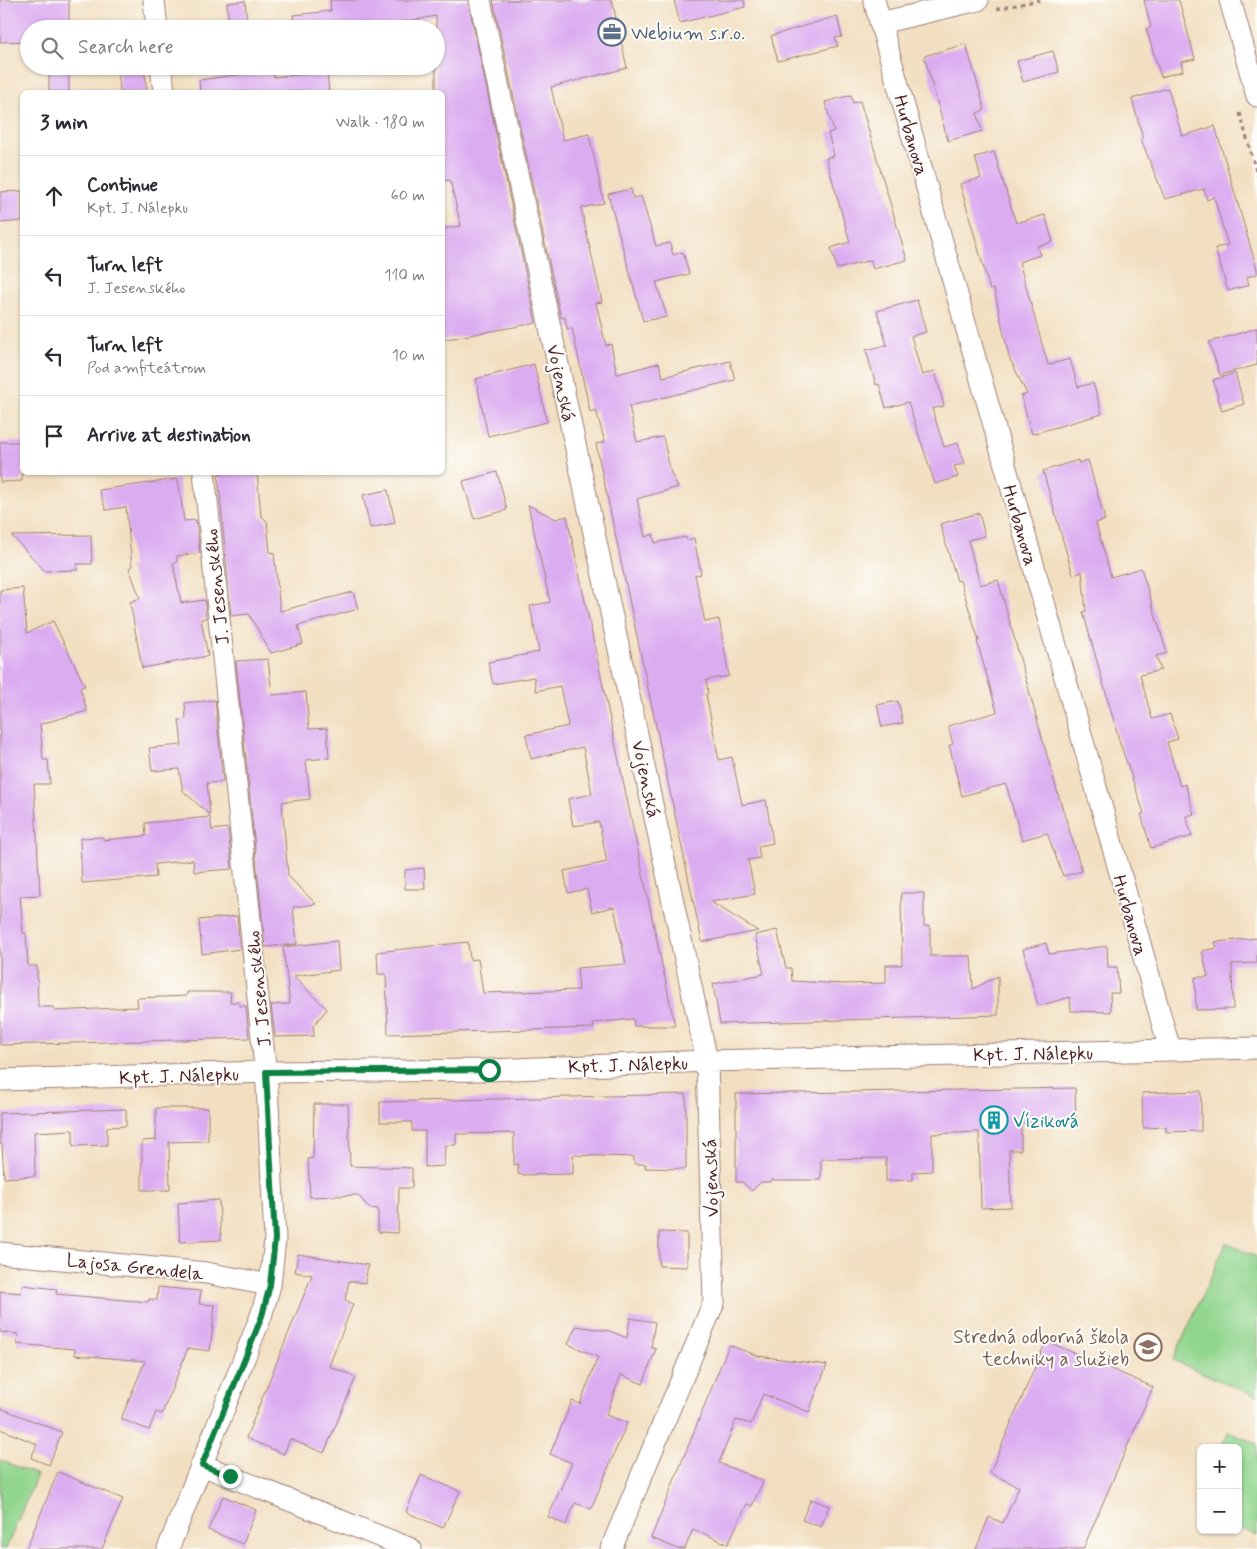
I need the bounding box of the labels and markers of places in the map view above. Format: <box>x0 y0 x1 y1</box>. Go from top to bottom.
office icon: Webium s.r.o. <box>597 17 627 47</box>
place label: Webium s.r.o. <box>631 21 745 46</box>
building icon: Víziková <box>979 1105 1009 1135</box>
place label: Víziková <box>1013 1109 1079 1134</box>
place label: Stredná odborná škola techniky a služieb <box>953 1325 1129 1372</box>
school or university icon: Stredná odborná škola techniky a služieb <box>1133 1332 1163 1362</box>

